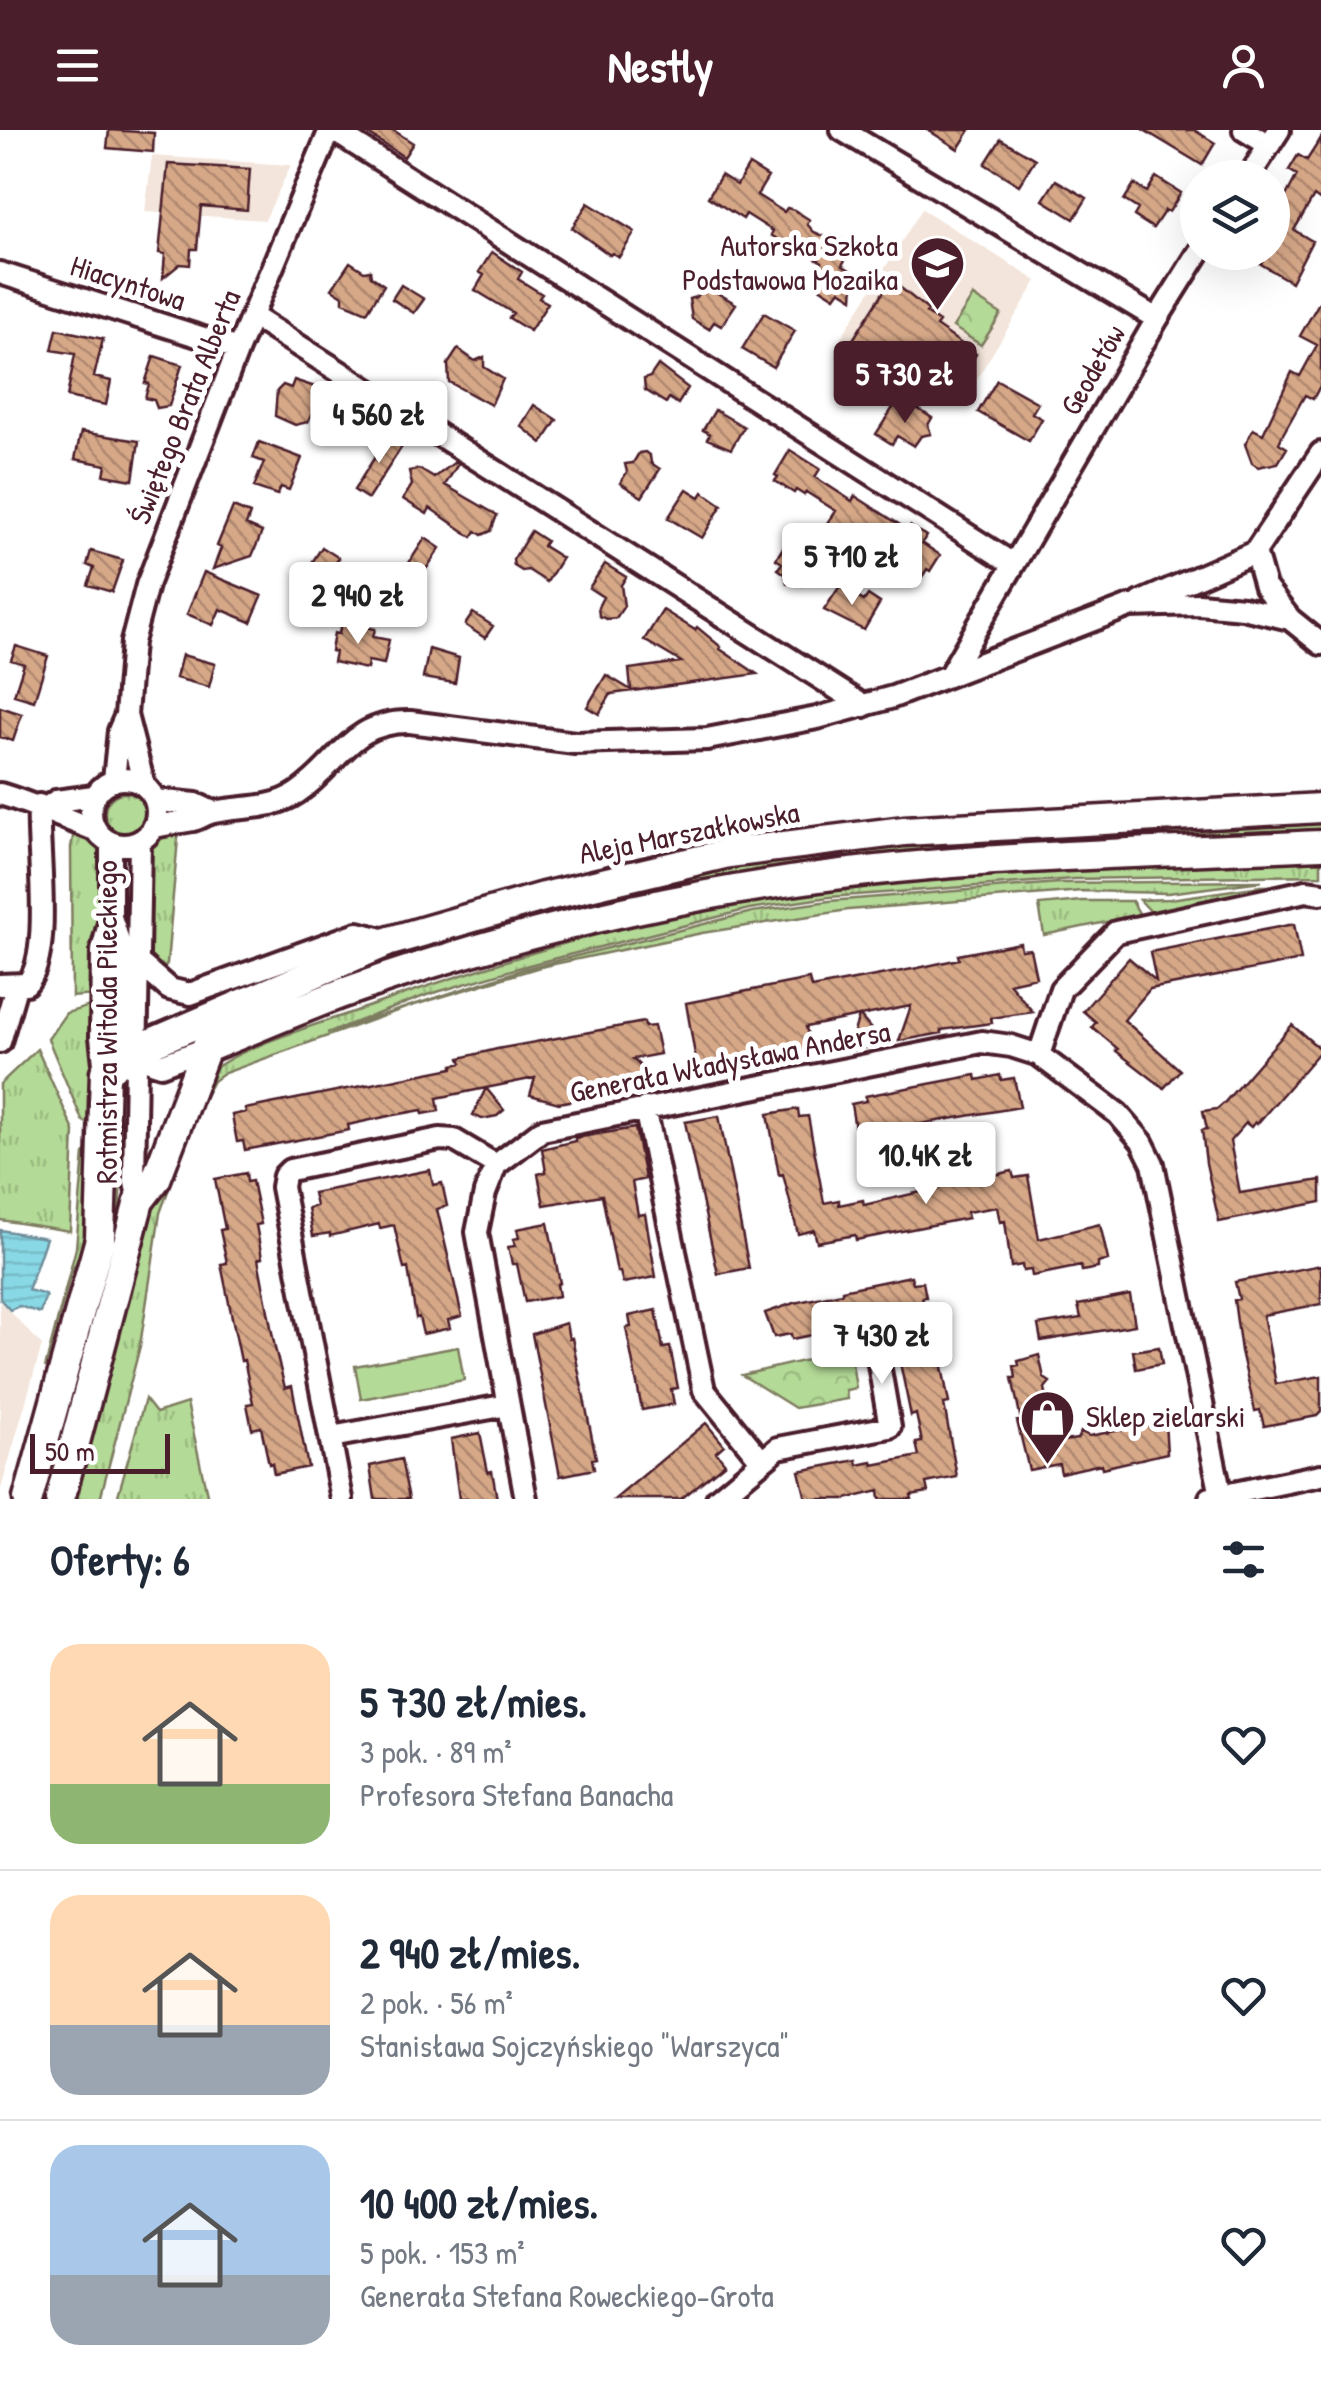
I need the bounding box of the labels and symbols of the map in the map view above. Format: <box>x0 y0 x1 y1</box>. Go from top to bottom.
place label: Autorska Szkoła Podstawowa Mozaika <box>682 225 898 299</box>
school or university icon: Autorska Szkoła Podstawowa Mozaika <box>907 233 967 312</box>
street label: Hiacyntowa <box>66 245 191 319</box>
street label: Świętego Brata Alberta <box>119 283 249 530</box>
street label: Geodetów <box>1050 317 1134 422</box>
pin: 5 730 zł <box>802 341 1008 426</box>
pin: 4 560 zł <box>276 381 482 466</box>
pin: 5 710 zł <box>749 523 955 608</box>
pin: 2 940 zł <box>255 562 461 647</box>
street label: Aleja Marszałkowska <box>575 791 802 873</box>
street label: Rotmistrza Witolda Pileckiego <box>86 860 126 1184</box>
street label: Generała Władysława Andersa <box>566 1010 893 1112</box>
pin: 10.4K zł <box>823 1122 1029 1207</box>
pin: 7 430 zł <box>779 1302 985 1387</box>
shop icon: Sklep zielarski <box>1017 1387 1077 1466</box>
place label: Sklep zielarski <box>1086 1396 1245 1436</box>
scale bar <box>30 1429 170 1474</box>

